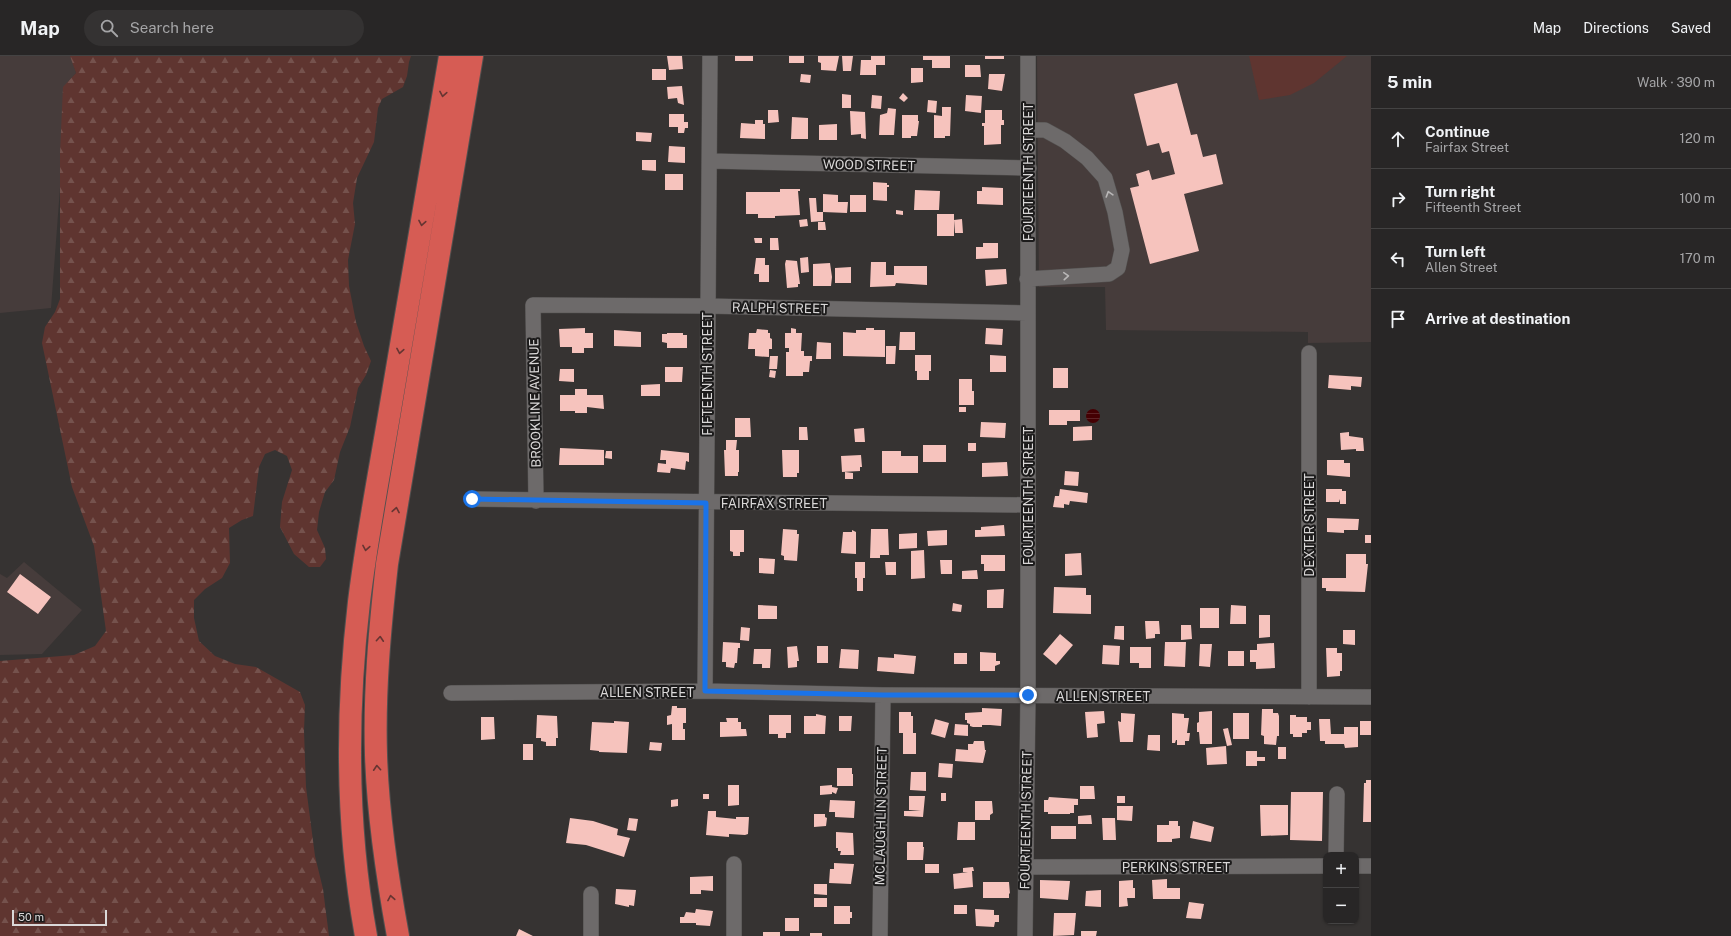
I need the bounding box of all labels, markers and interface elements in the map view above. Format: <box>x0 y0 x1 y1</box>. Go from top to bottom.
search box <box>84 10 364 46</box>
text: Map <box>20 17 60 39</box>
icon: search <box>98 17 120 39</box>
text: Search here <box>130 19 214 36</box>
text: Map <box>1533 20 1561 36</box>
text: Directions <box>1583 20 1649 36</box>
text: Saved <box>1671 20 1711 36</box>
text: 5 min <box>1387 72 1432 92</box>
text: Walk · 390 m <box>1637 75 1715 90</box>
one-way arrow <box>439 91 448 98</box>
street label: FOURTEENTH STREET <box>1021 102 1036 241</box>
text: Continue <box>1425 123 1490 140</box>
icon: ahead <box>1387 128 1409 150</box>
text: 120 m <box>1680 131 1715 146</box>
text: Fairfax Street <box>1425 140 1509 155</box>
street label: WOOD STREET <box>823 157 916 173</box>
text: Turn right <box>1425 183 1495 200</box>
icon: right <box>1387 188 1409 210</box>
one-way arrow <box>1105 190 1114 197</box>
text: 100 m <box>1679 191 1715 206</box>
text: Fifteenth Street <box>1425 200 1521 215</box>
one-way arrow <box>418 220 426 226</box>
text: Turn left <box>1425 243 1486 260</box>
icon: left <box>1387 248 1409 270</box>
text: 170 m <box>1680 251 1715 266</box>
text: Allen Street <box>1425 260 1498 275</box>
one-way arrow <box>1063 272 1069 280</box>
street label: RALPH STREET <box>732 300 828 316</box>
icon: arrive <box>1387 308 1409 330</box>
text: Arrive at destination <box>1425 310 1570 327</box>
street label: FIFTEENTH STREET <box>700 312 715 436</box>
street label: BROOKLINE AVENUE <box>526 338 544 468</box>
one-way arrow <box>396 348 405 354</box>
street label: FOURTEENTH STREET <box>1021 426 1036 565</box>
street label: DEXTER STREET <box>1302 473 1317 577</box>
route start <box>463 490 481 508</box>
street label: FAIRFAX STREET <box>721 496 827 511</box>
one-way arrow <box>392 507 400 513</box>
one-way arrow <box>363 545 371 551</box>
one-way arrow <box>375 636 384 642</box>
street label: ALLEN STREET <box>600 685 695 700</box>
route end <box>1019 686 1037 704</box>
street label: ALLEN STREET <box>1056 689 1151 704</box>
street label: MCLAUGHLIN STREET <box>872 746 890 886</box>
street label: FOURTEENTH STREET <box>1017 750 1035 889</box>
one-way arrow <box>373 765 382 771</box>
map controls <box>1323 852 1359 924</box>
button: + <box>1323 852 1359 888</box>
street label: PERKINS STREET <box>1122 860 1231 875</box>
button: − <box>1323 888 1359 924</box>
one-way arrow <box>387 895 396 901</box>
scale bar <box>12 908 107 927</box>
text: 50 m <box>18 911 44 923</box>

